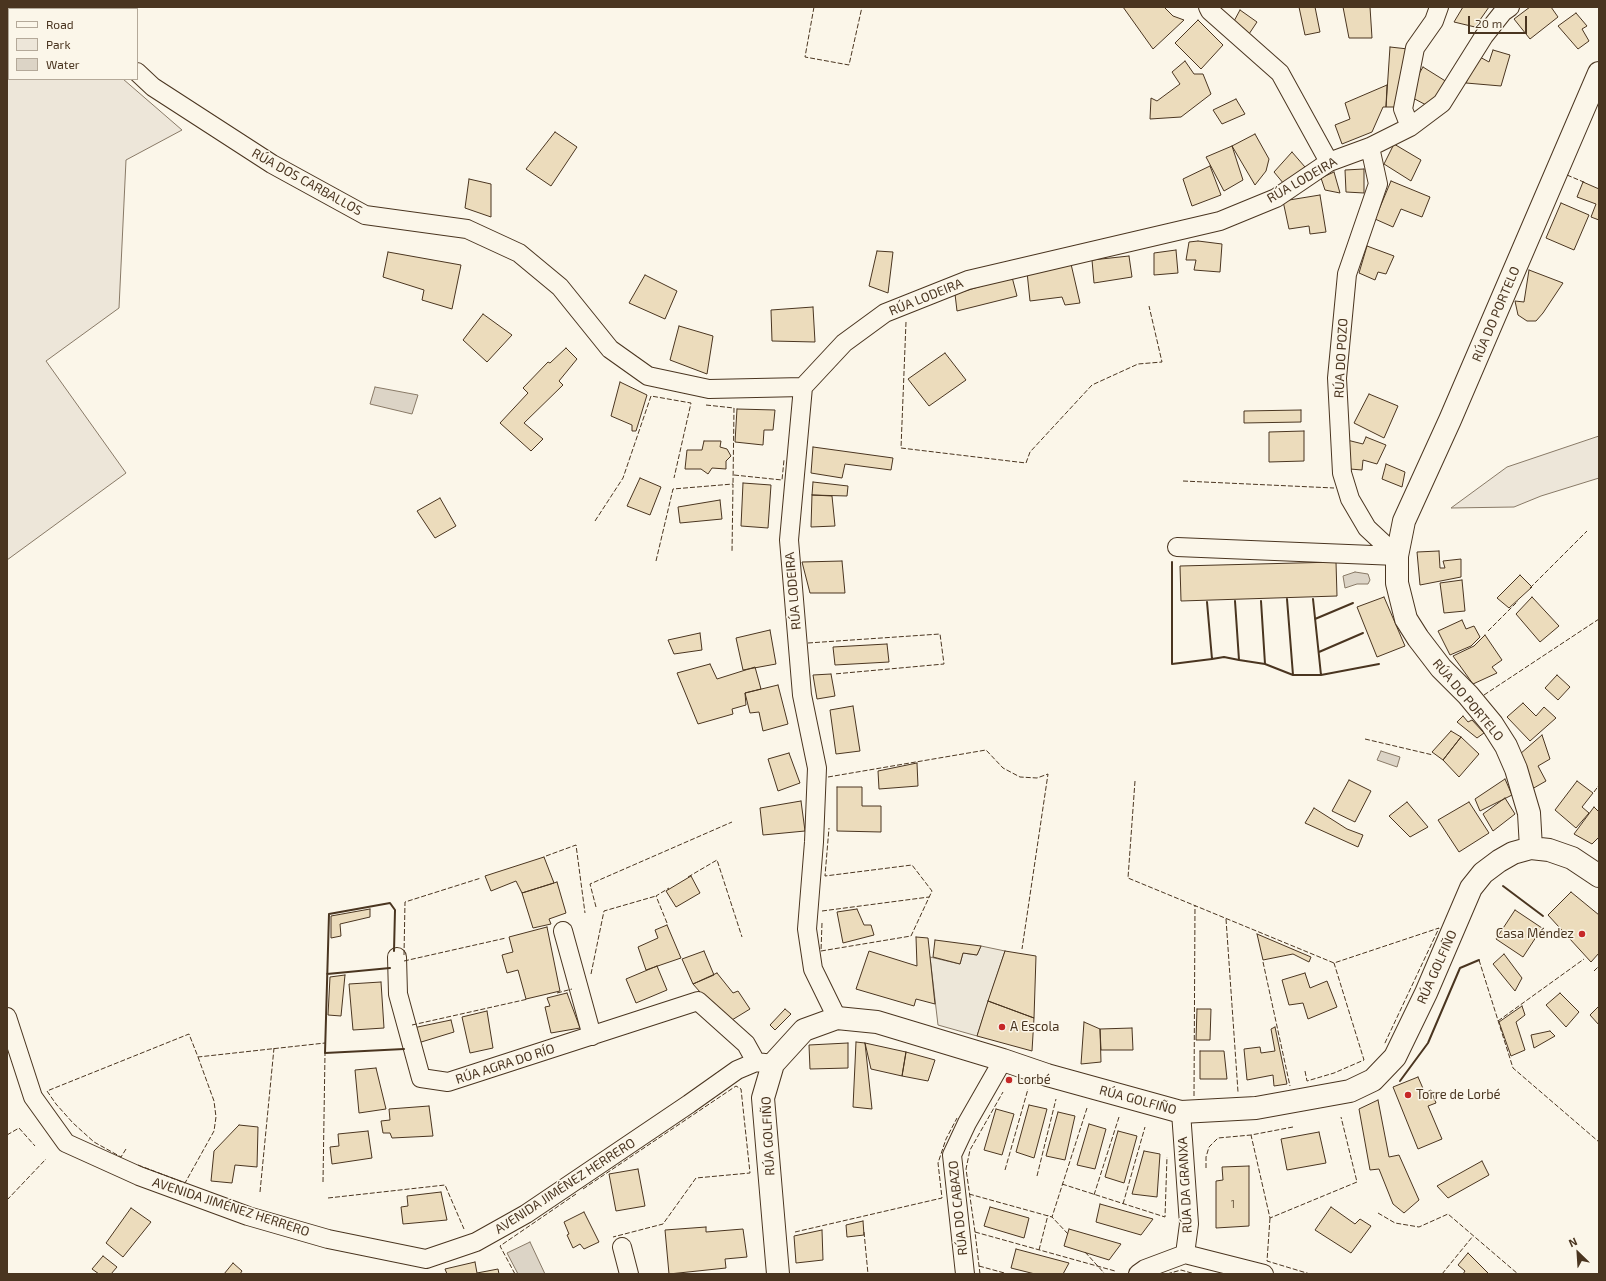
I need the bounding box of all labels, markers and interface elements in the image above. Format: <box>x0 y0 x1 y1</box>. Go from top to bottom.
legend <box>8 8 138 80</box>
scale bar <box>1470 8 1529 34</box>
text: 20 m <box>1475 16 1502 30</box>
text: Road <box>46 17 74 31</box>
text: Park <box>46 37 71 51</box>
text: Water <box>46 57 80 71</box>
street label: RÚA DOS CARBALLOS <box>249 145 365 219</box>
street label: RÚA LODEIRA <box>1264 154 1340 206</box>
street label: RÚA DO PORTELO <box>1469 264 1523 364</box>
street label: RÚA LODEIRA <box>887 275 965 319</box>
street label: RÚA DO POZO <box>1331 318 1351 398</box>
street label: RÚA LODEIRA <box>782 551 804 631</box>
street label: RÚA DO PORTELO <box>1429 656 1507 744</box>
place label: Casa Méndez <box>1496 926 1574 942</box>
street label: RÚA GOLFIÑO <box>1414 928 1460 1006</box>
marker: Casa Méndez <box>1577 929 1587 939</box>
place label: A Escola <box>1010 1019 1060 1035</box>
marker: A Escola <box>997 1022 1007 1032</box>
street label: RÚA AGRA DO RÍO <box>454 1041 556 1087</box>
place label: Lorbé <box>1017 1072 1051 1088</box>
marker: Lorbé <box>1004 1075 1014 1085</box>
street label: RÚA GOLFIÑO <box>1098 1082 1178 1118</box>
place label: Torre de Lorbé <box>1416 1087 1501 1103</box>
marker: Torre de Lorbé <box>1403 1090 1413 1100</box>
street label: RÚA GOLFIÑO <box>758 1096 778 1176</box>
street label: AVENIDA JIMÉNEZ HERRERO <box>492 1135 638 1237</box>
street label: RÚA DA GRANXA <box>1175 1136 1195 1234</box>
street label: RÚA DO CABAZO <box>945 1160 971 1256</box>
street label: AVENIDA JIMÉNEZ HERRERO <box>151 1174 311 1240</box>
house number: 1 <box>1231 1197 1235 1211</box>
north arrow <box>1558 1233 1598 1273</box>
text: N <box>1566 1234 1579 1249</box>

